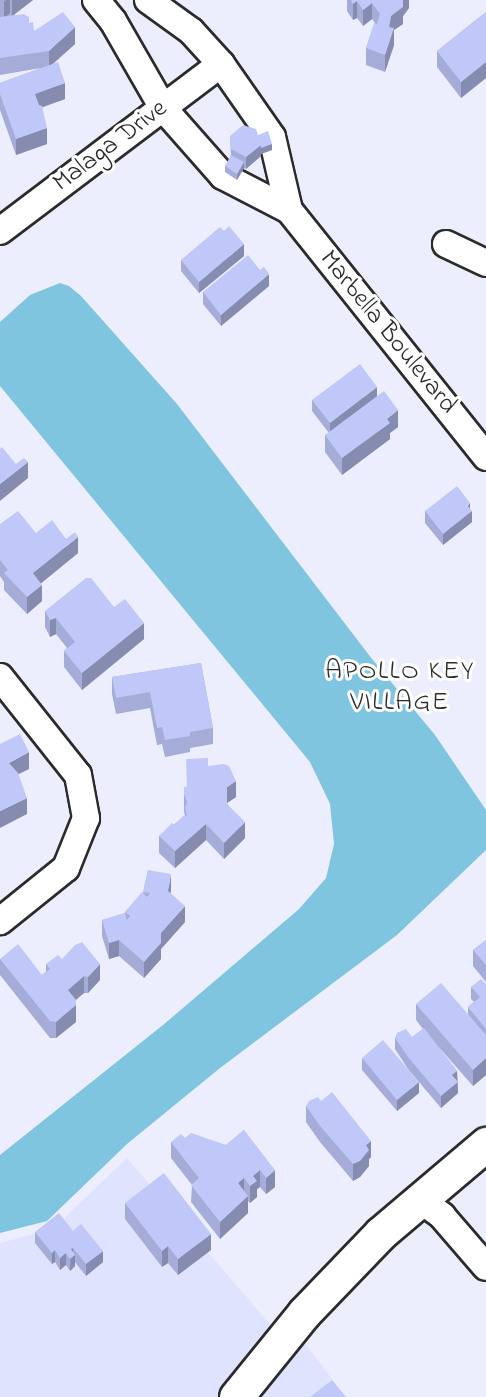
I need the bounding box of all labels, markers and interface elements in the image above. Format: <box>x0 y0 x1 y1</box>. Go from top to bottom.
street label: Malaga Drive <box>48 94 174 200</box>
street label: Marbella Boulevard <box>312 245 462 421</box>
district label: APOLLO KEY VILLAGE <box>325 655 475 718</box>

